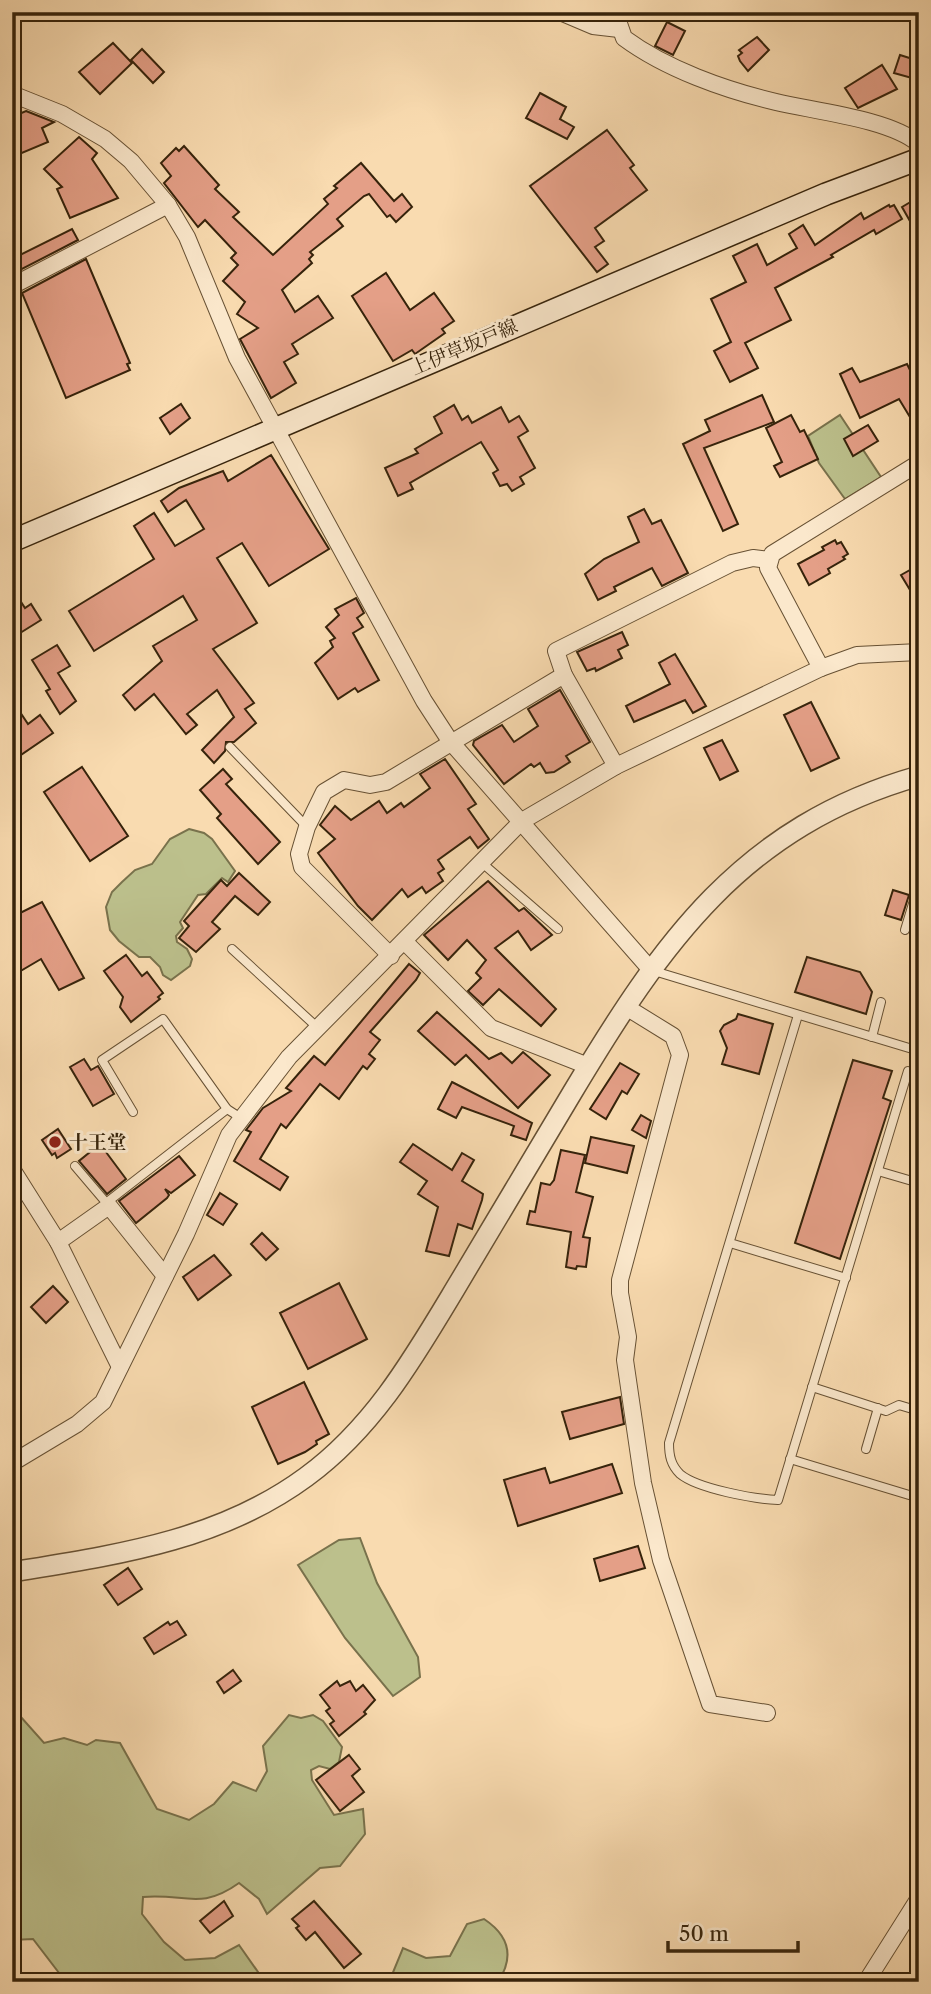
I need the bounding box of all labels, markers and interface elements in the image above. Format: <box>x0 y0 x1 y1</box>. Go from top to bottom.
street label: 上伊草坂戸線 <box>407 314 521 380</box>
place label: 十王堂 <box>69 1131 126 1154</box>
marker: 十王堂 <box>47 1134 63 1150</box>
scale bar <box>668 1910 798 1954</box>
text: 50 m <box>679 1921 729 1946</box>

